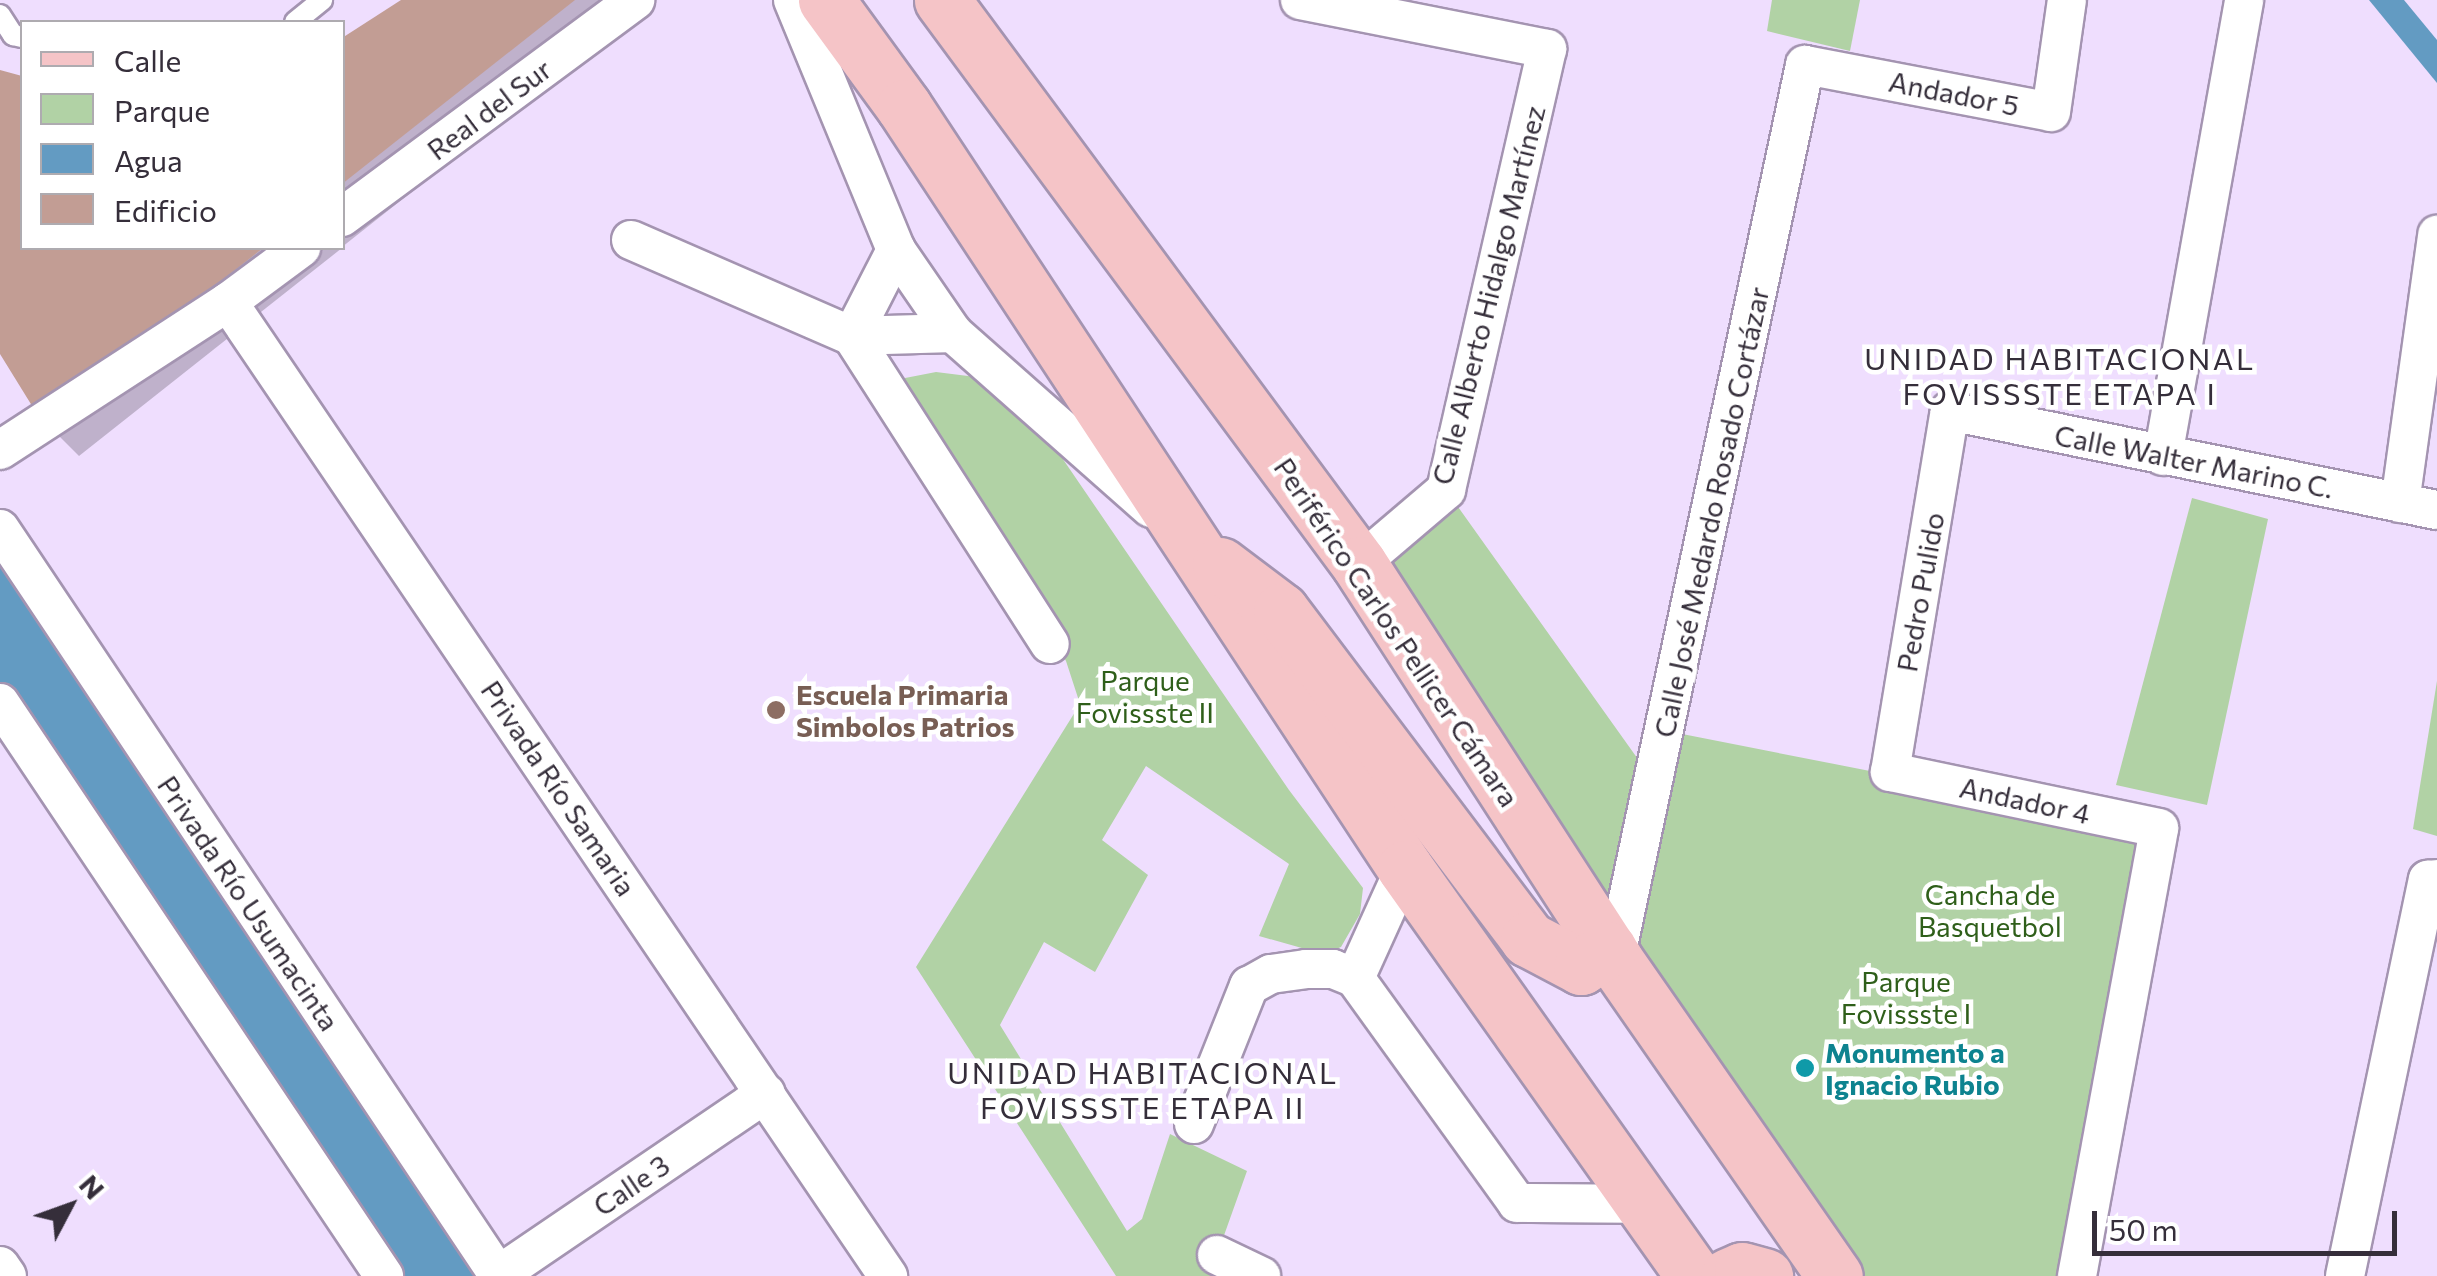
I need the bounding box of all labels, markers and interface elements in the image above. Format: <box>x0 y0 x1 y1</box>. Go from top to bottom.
legend <box>20 20 345 250</box>
text: Calle <box>114 41 181 78</box>
street label: Real del Sur <box>420 52 558 166</box>
street label: Andador 5 <box>1886 64 2022 122</box>
text: Parque <box>114 91 210 128</box>
street label: Calle Alberto Hidalgo Martínez <box>1425 102 1551 488</box>
text: Agua <box>114 141 183 178</box>
text: Edificio <box>114 191 217 228</box>
street label: Calle José Medardo Rosado Cortázar <box>1647 284 1775 740</box>
district label: UNIDAD HABITACIONAL FOVISSSTE ETAPA I <box>1864 340 2256 410</box>
street label: Calle Walter Marino C. <box>2052 418 2336 504</box>
street label: Periférico Carlos Pellicer Cámara <box>1268 451 1526 813</box>
street label: Pedro Pulido <box>1889 510 1951 674</box>
park label: Parque Fovissste II <box>1076 663 1214 729</box>
street label: Privada Río Samaria <box>475 674 643 902</box>
place label: Escuela Primaria Simbolos Patrios <box>796 677 1014 743</box>
marker: Escuela Primaria Simbolos Patrios <box>765 699 787 721</box>
street label: Privada Río Usumacinta <box>151 769 347 1037</box>
street label: Andador 4 <box>1957 770 2093 830</box>
park label: Cancha de Basquetbol <box>1918 877 2062 943</box>
park label: Parque Fovissste I <box>1841 964 1971 1030</box>
place label: Monumento a Ignacio Rubio <box>1825 1035 2005 1101</box>
district label: UNIDAD HABITACIONAL FOVISSSTE ETAPA II <box>947 1054 1339 1124</box>
marker: Monumento a Ignacio Rubio <box>1794 1057 1816 1079</box>
street label: Calle 3 <box>587 1148 675 1222</box>
north arrow <box>20 1156 120 1256</box>
text: N <box>73 1167 112 1205</box>
scale bar <box>2097 1191 2402 1253</box>
text: 50 m <box>2109 1210 2178 1247</box>

